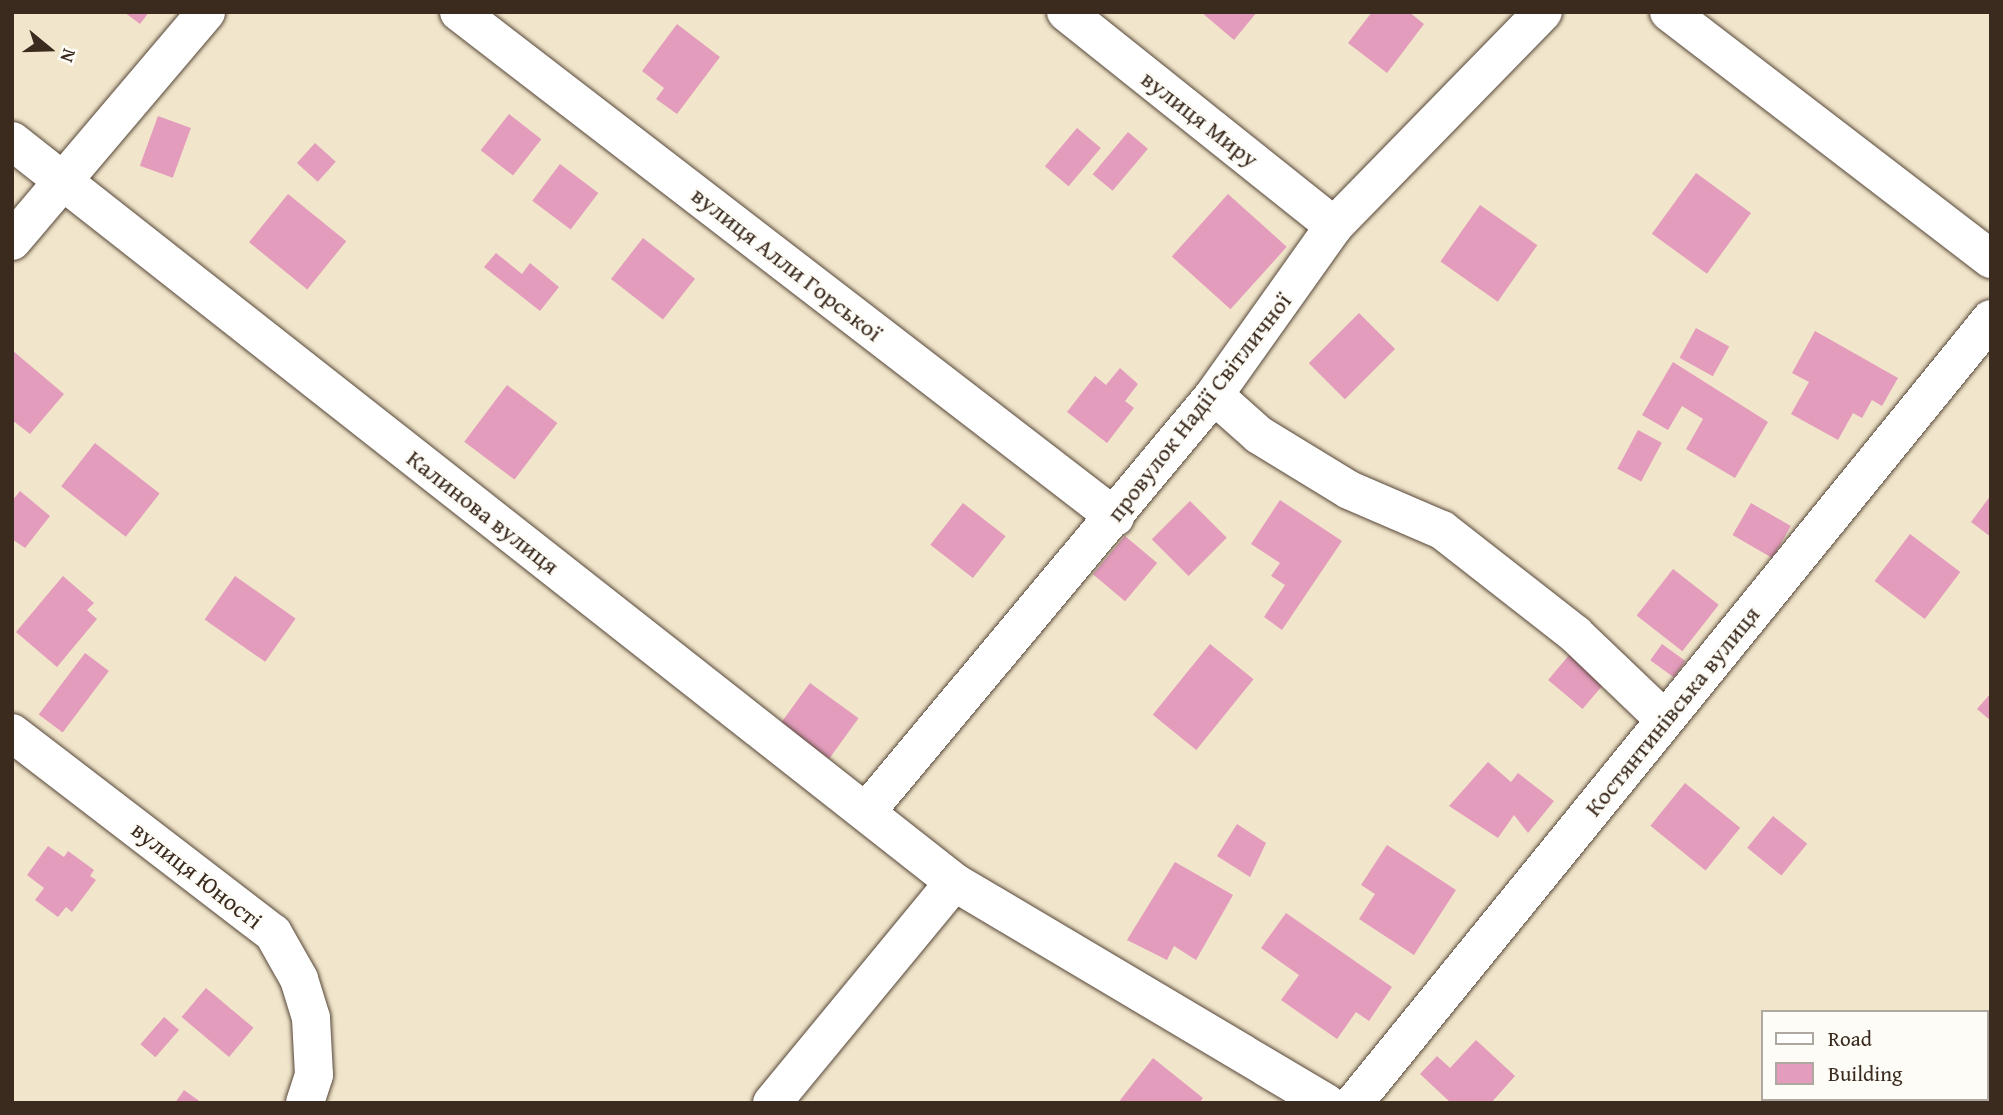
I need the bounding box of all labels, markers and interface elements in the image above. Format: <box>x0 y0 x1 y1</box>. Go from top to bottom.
north arrow <box>14 14 84 84</box>
text: N <box>54 45 84 66</box>
street label: вулиця Миру <box>1136 64 1264 174</box>
street label: вулиця Алли Горської <box>686 181 888 347</box>
street label: провулок Надії Світличної <box>1101 287 1297 527</box>
street label: Калинова вулиця <box>401 444 565 580</box>
street label: Костянтинівська вулиця <box>1578 600 1766 822</box>
street label: вулиця Юності <box>126 815 268 935</box>
legend <box>1762 1010 1989 1101</box>
text: Road <box>1828 1023 1872 1054</box>
text: Building <box>1828 1058 1902 1089</box>

